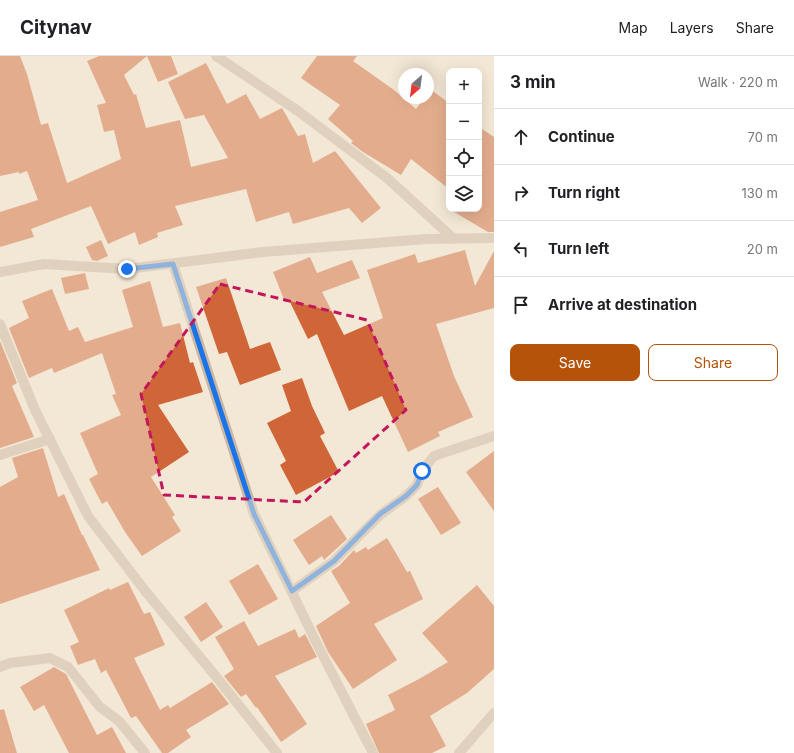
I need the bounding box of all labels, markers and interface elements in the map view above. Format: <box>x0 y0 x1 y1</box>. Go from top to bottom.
text: Citynav <box>20 16 92 39</box>
text: Map <box>619 19 648 36</box>
text: Layers <box>670 19 714 36</box>
text: Share <box>736 19 774 36</box>
north arrow <box>398 68 434 104</box>
map controls <box>446 68 482 212</box>
button: + <box>446 68 482 104</box>
text: 3 min <box>510 72 556 92</box>
text: Walk · 220 m <box>698 74 778 90</box>
button: − <box>446 104 482 140</box>
icon: ahead <box>510 126 532 148</box>
text: Continue <box>548 127 615 146</box>
text: 70 m <box>748 129 778 145</box>
button: locate <box>446 140 482 176</box>
button: layers <box>446 176 482 212</box>
icon: right <box>510 182 532 204</box>
text: Turn right <box>548 183 620 202</box>
text: 130 m <box>741 185 778 201</box>
icon: left <box>510 238 532 260</box>
text: Turn left <box>548 239 609 258</box>
text: 20 m <box>747 241 778 257</box>
route end <box>118 260 136 278</box>
icon: arrive <box>510 294 532 316</box>
text: Arrive at destination <box>548 295 697 314</box>
button: Save <box>510 344 640 381</box>
button: Share <box>648 344 778 381</box>
route start <box>413 462 431 480</box>

